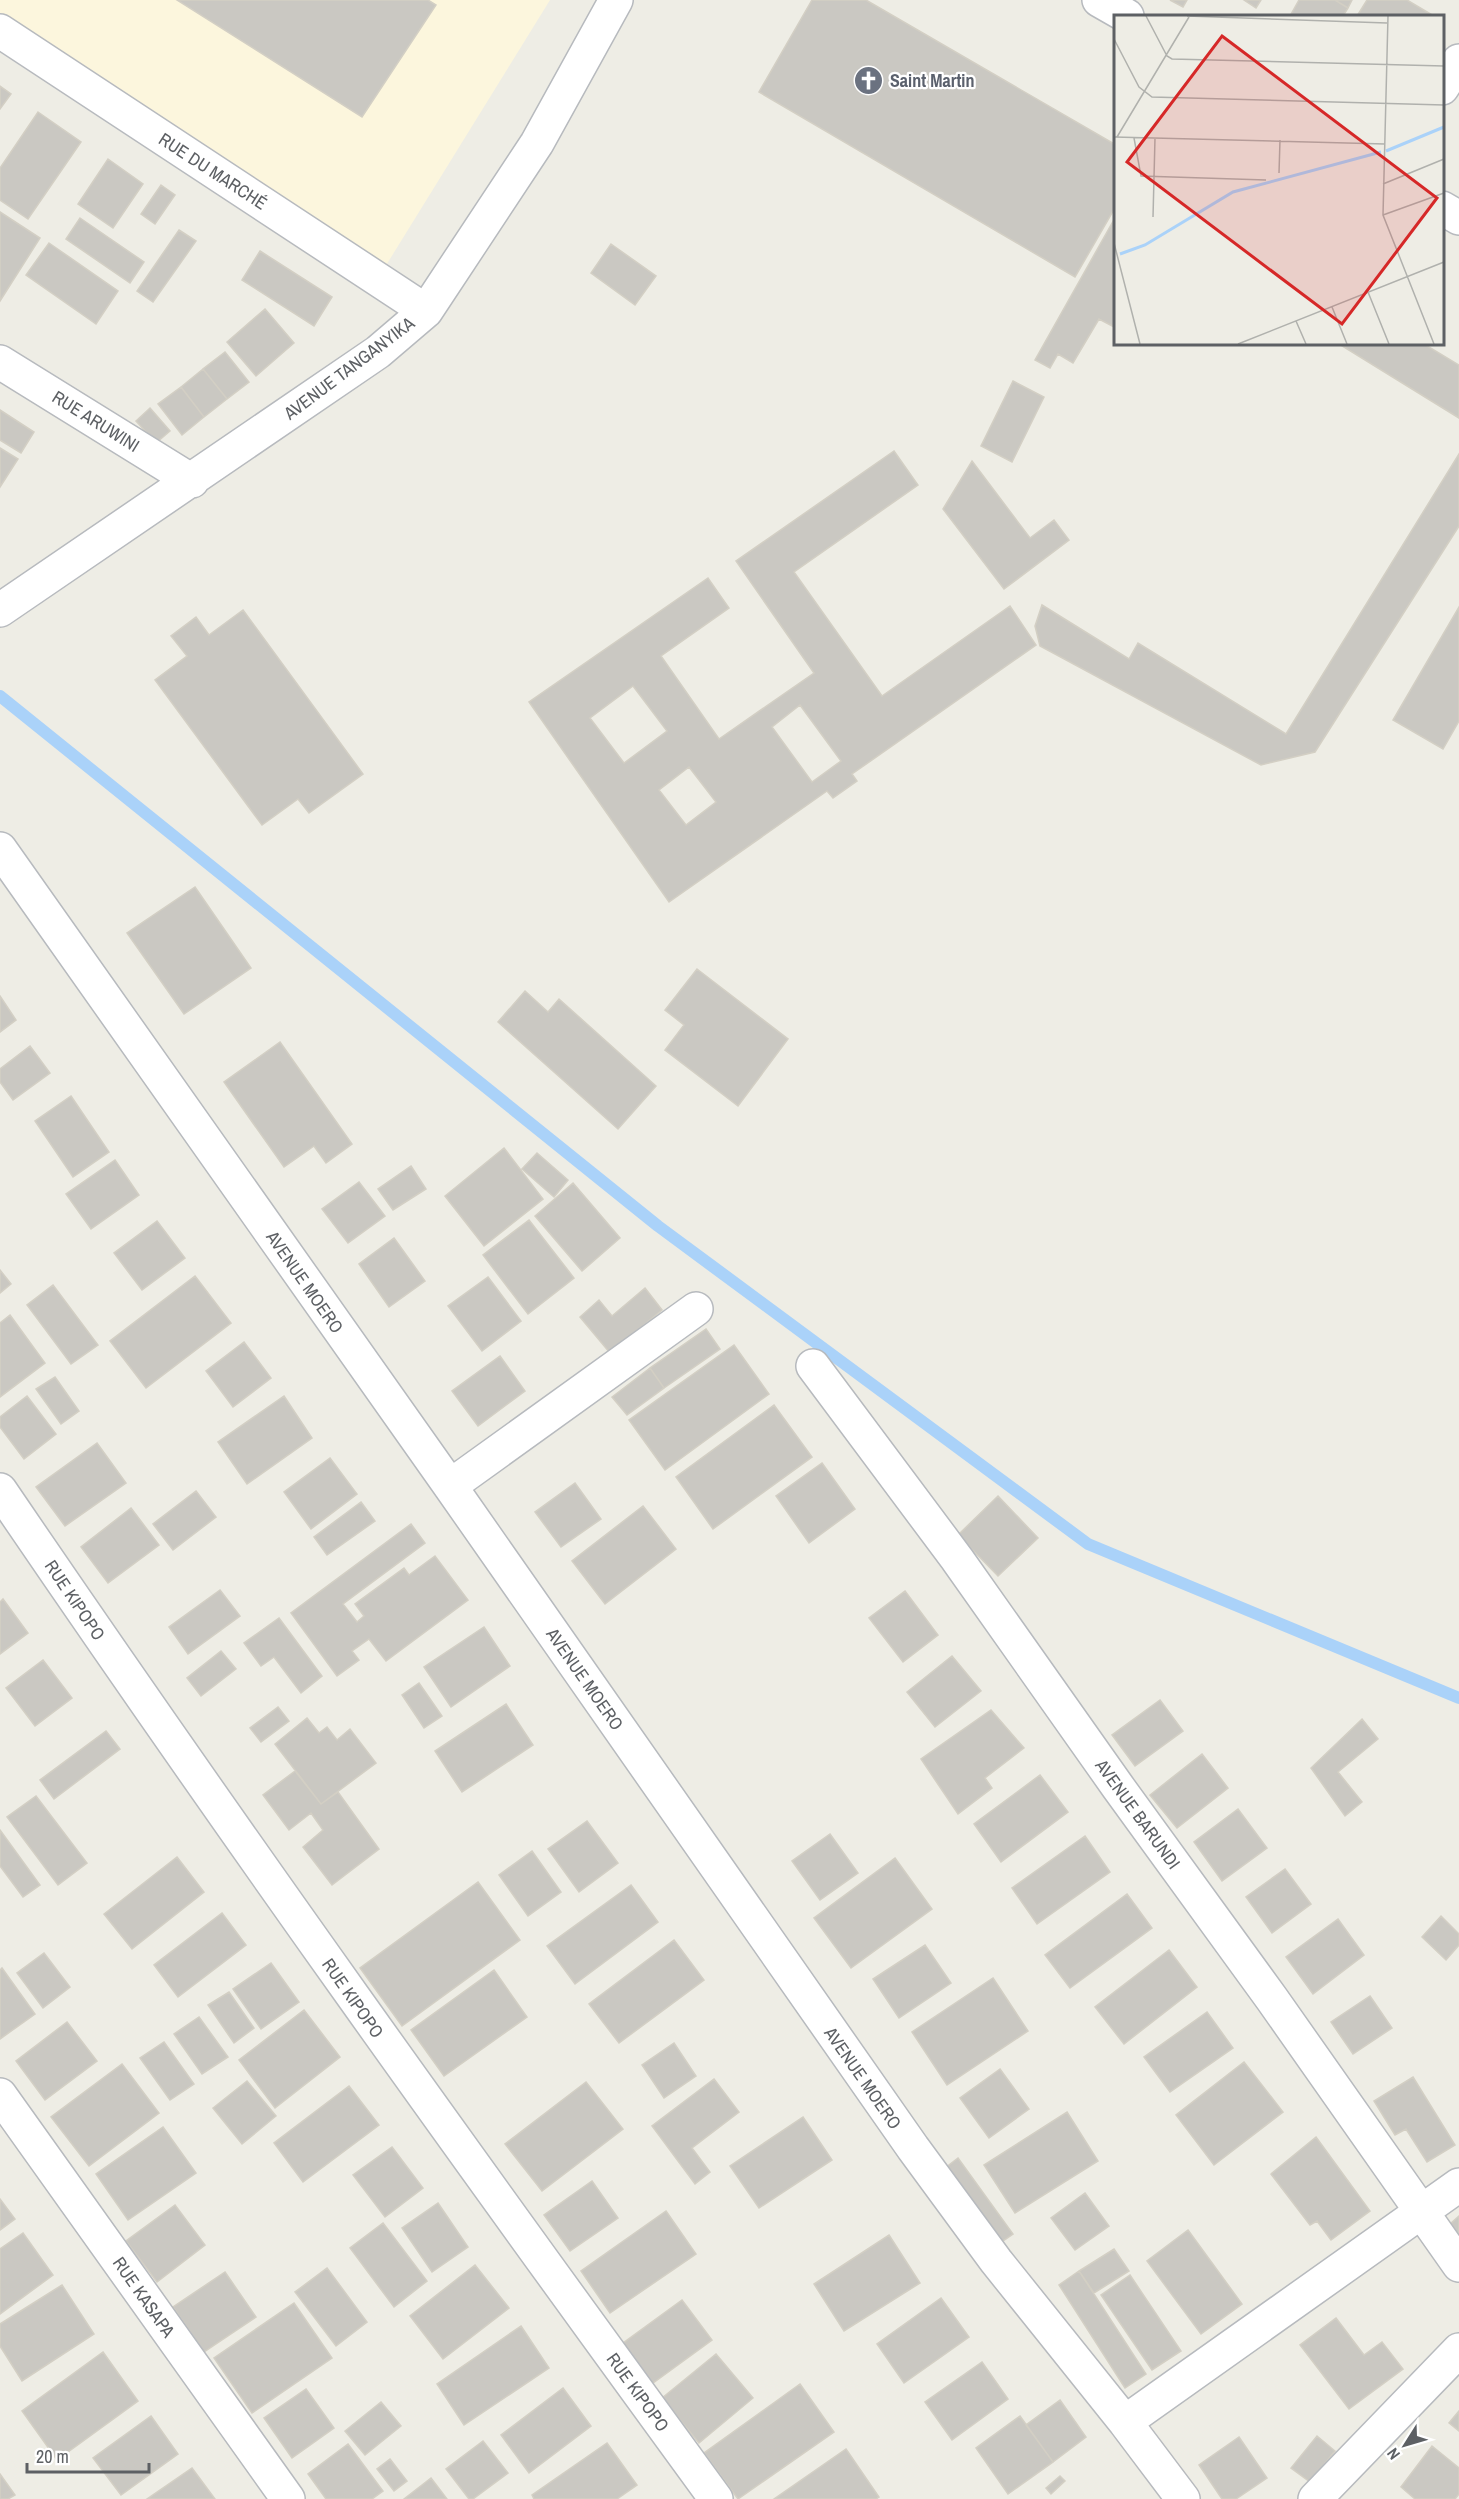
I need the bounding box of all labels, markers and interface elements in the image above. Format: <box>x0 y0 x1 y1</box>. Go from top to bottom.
inset map <box>1114 15 1444 345</box>
church icon: Saint Martin <box>853 64 885 96</box>
place label: Saint Martin <box>890 68 974 93</box>
street label: RUE DU MARCHÉ <box>154 127 272 215</box>
street label: AVENUE TANGANYIKA <box>278 311 420 426</box>
street label: RUE ARUWINI <box>48 384 144 458</box>
street label: AVENUE MOERO <box>260 1225 350 1338</box>
street label: RUE KIPOPO <box>39 1555 111 1645</box>
street label: AVENUE MOERO <box>540 1622 630 1735</box>
street label: AVENUE BARUNDI <box>1089 1753 1186 1874</box>
street label: RUE KIPOPO <box>316 1953 390 2043</box>
street label: AVENUE MOERO <box>818 2021 908 2134</box>
street label: RUE KASAPA <box>107 2252 181 2342</box>
street label: RUE KIPOPO <box>601 2347 675 2437</box>
north arrow <box>1375 2415 1435 2475</box>
scale bar <box>27 2436 148 2474</box>
text: 20 m <box>36 2444 69 2469</box>
text: N <box>1381 2444 1405 2464</box>

